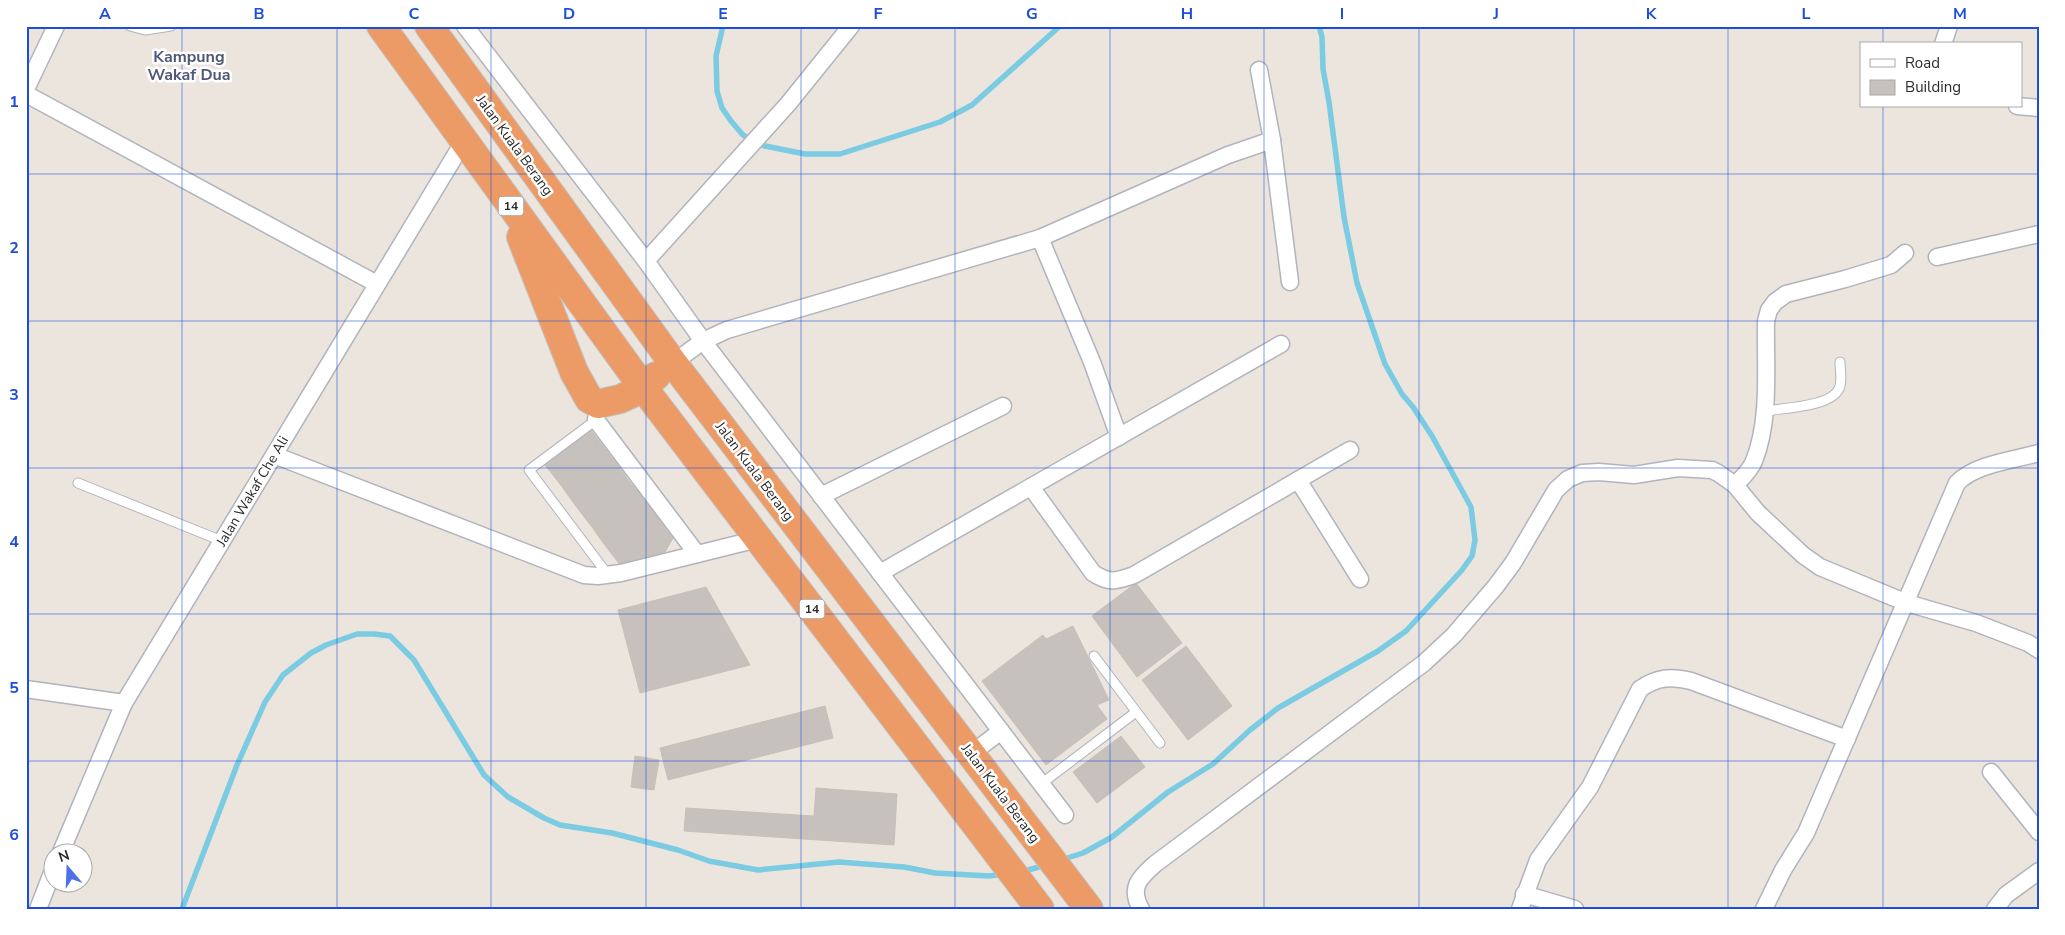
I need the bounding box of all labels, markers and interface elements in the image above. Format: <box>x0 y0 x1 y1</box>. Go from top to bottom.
text: A <box>99 3 111 25</box>
text: B <box>253 3 265 25</box>
text: C <box>409 3 420 25</box>
text: D <box>563 3 575 25</box>
text: E <box>718 3 728 25</box>
text: F <box>874 3 883 25</box>
text: G <box>1026 3 1038 25</box>
text: H <box>1181 3 1193 25</box>
text: I <box>1340 3 1344 25</box>
text: J <box>1492 3 1499 25</box>
text: K <box>1646 3 1658 25</box>
text: L <box>1802 3 1811 25</box>
text: M <box>1953 3 1967 25</box>
legend <box>1860 42 2022 108</box>
district label: Kampung Wakaf Dua <box>147 46 231 86</box>
text: Road <box>1905 53 1940 73</box>
text: Building <box>1905 77 1961 97</box>
text: 1 <box>9 91 19 113</box>
street label: Jalan Kuala Berang <box>471 91 557 199</box>
road number: 14 <box>498 197 524 216</box>
text: 2 <box>9 237 19 259</box>
text: 3 <box>9 384 19 406</box>
street label: Jalan Kuala Berang <box>710 417 798 525</box>
street label: Jalan Wakaf Che Ali <box>211 432 293 551</box>
text: 4 <box>9 531 19 553</box>
road number: 14 <box>800 600 824 618</box>
text: 5 <box>9 677 19 699</box>
street label: Jalan Kuala Berang <box>956 739 1044 847</box>
text: 6 <box>9 824 19 846</box>
north arrow <box>42 842 92 892</box>
text: N <box>56 845 72 867</box>

